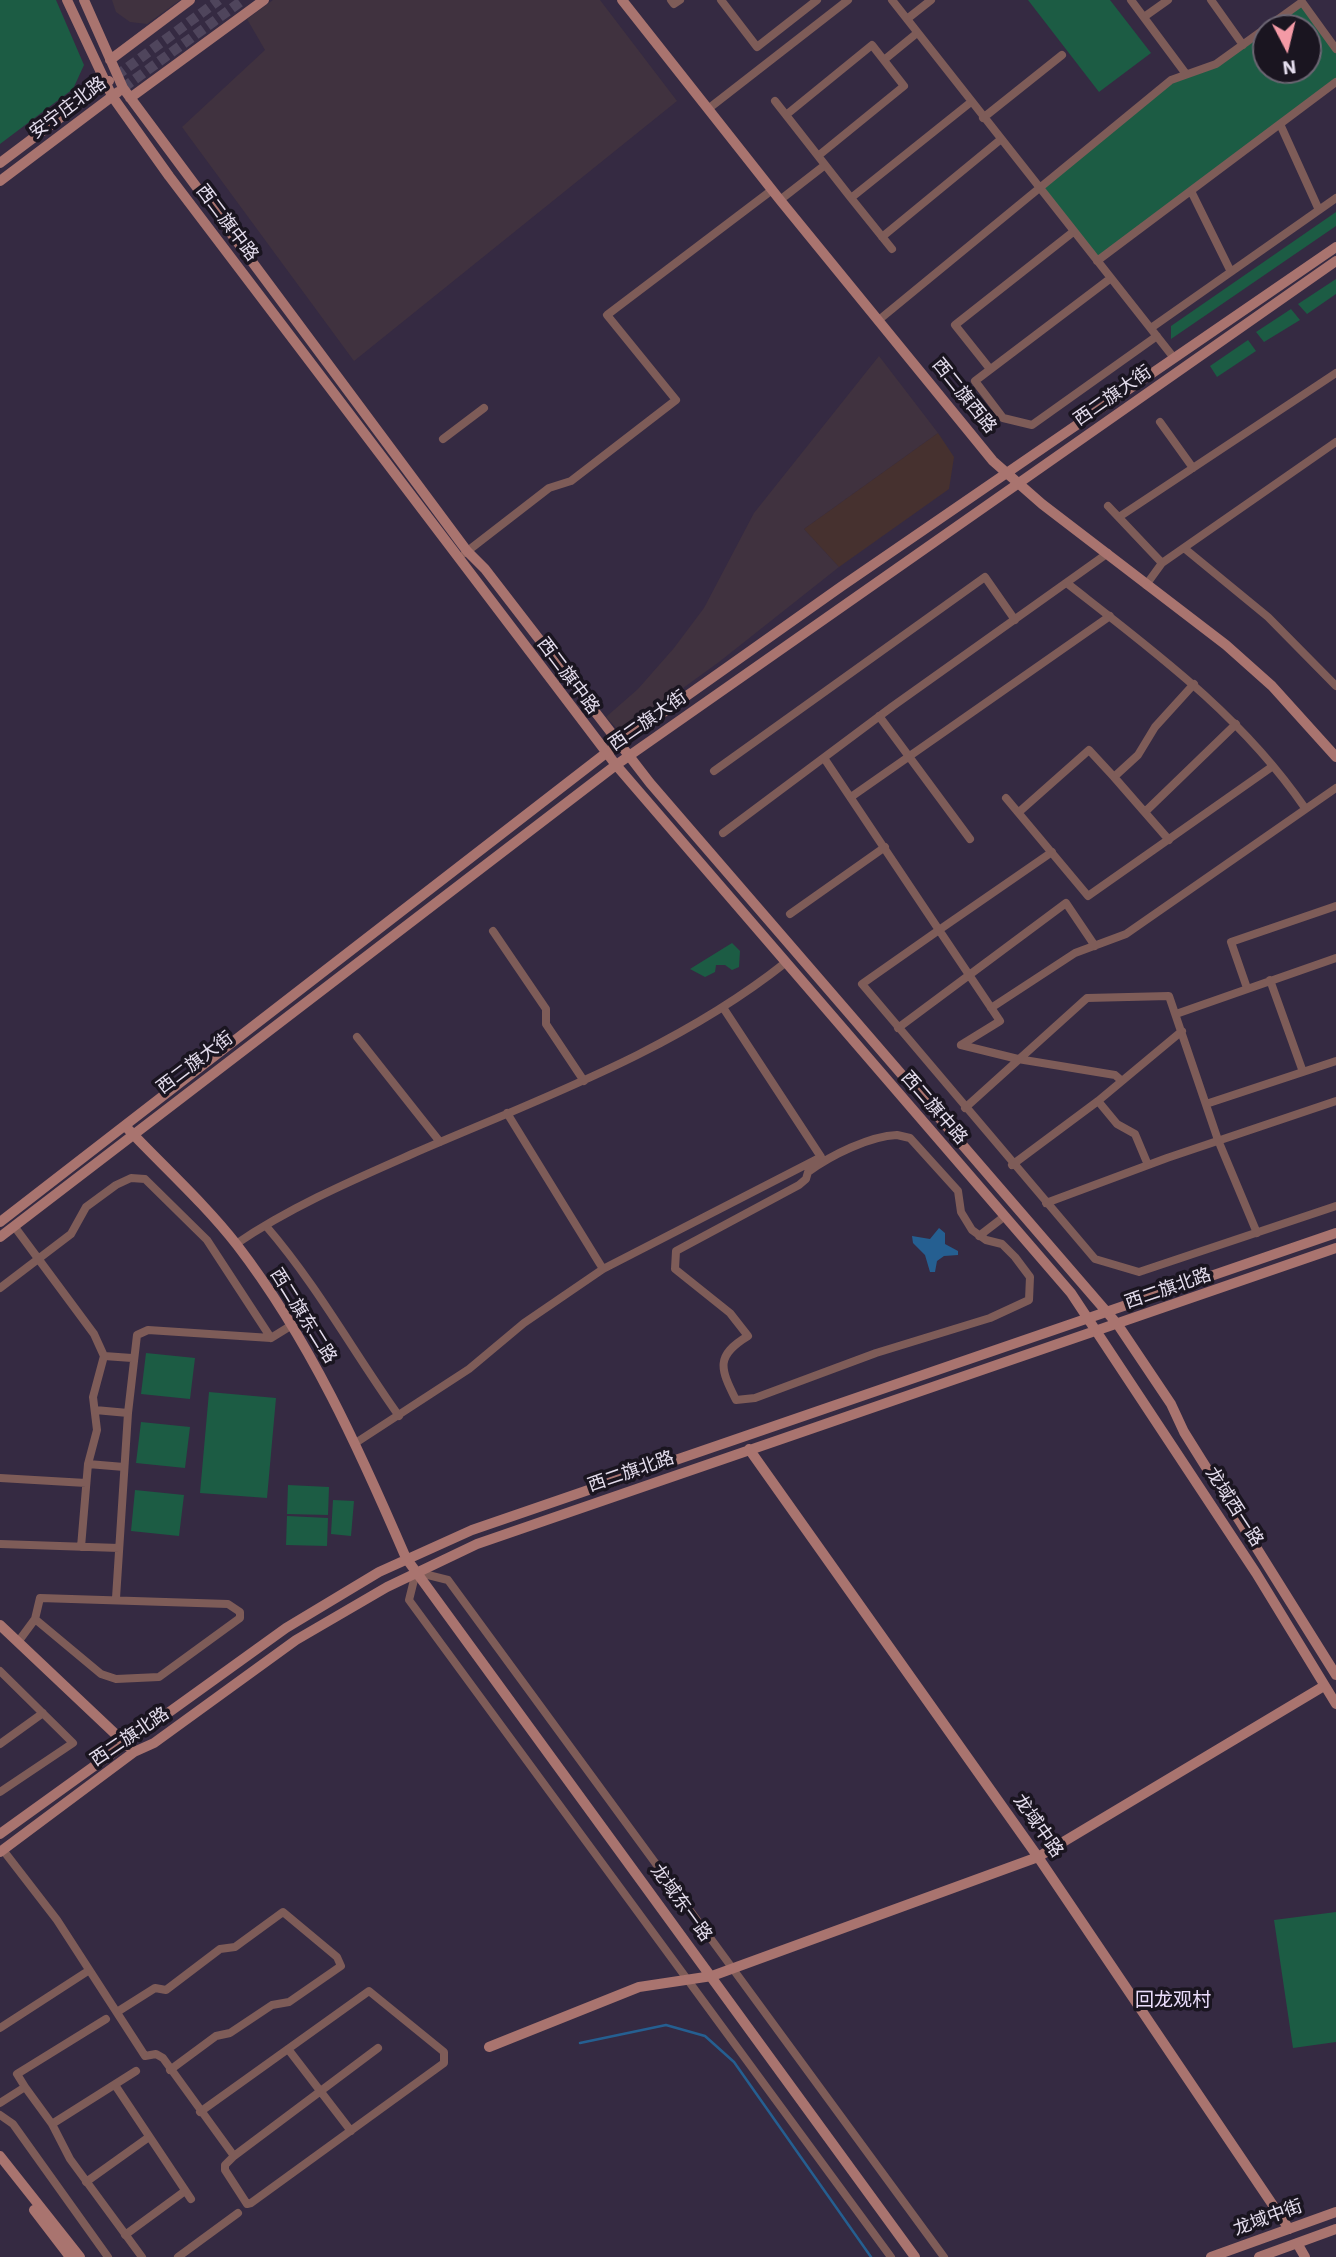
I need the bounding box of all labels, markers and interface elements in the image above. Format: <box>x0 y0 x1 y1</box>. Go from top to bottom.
north arrow <box>1252 14 1322 84</box>
text: N <box>1281 55 1298 81</box>
street label: 安宁庄北路 <box>26 72 110 144</box>
street label: 西二旗中路 <box>191 181 263 265</box>
street label: 西二旗西路 <box>927 354 1001 438</box>
street label: 西二旗大街 <box>1070 361 1156 431</box>
street label: 西二旗中路 <box>532 634 604 718</box>
street label: 西二旗大街 <box>605 686 691 756</box>
street label: 西二旗大街 <box>153 1027 237 1099</box>
street label: 西二旗中路 <box>896 1067 972 1149</box>
street label: 西二旗东二路 <box>265 1264 341 1368</box>
street label: 西二旗北路 <box>1122 1264 1214 1314</box>
street label: 西二旗北路 <box>585 1447 677 1497</box>
street label: 龙域西一路 <box>1200 1463 1268 1551</box>
street label: 西二旗北路 <box>87 1703 173 1771</box>
street label: 龙域中路 <box>1009 1790 1067 1862</box>
street label: 龙域东一路 <box>646 1860 716 1946</box>
district label: 回龙观村 <box>1135 1990 1211 2012</box>
street label: 龙域中街 <box>1230 2196 1306 2240</box>

